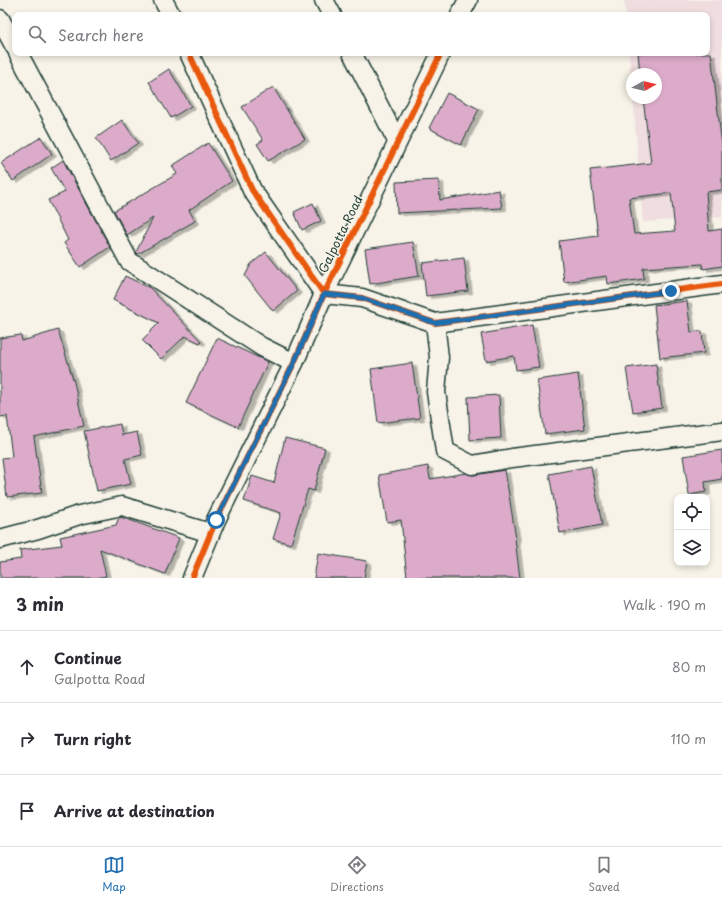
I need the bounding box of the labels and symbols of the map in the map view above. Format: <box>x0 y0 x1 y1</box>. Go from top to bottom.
north arrow <box>626 68 662 104</box>
street label: Galpotta Road <box>313 192 367 276</box>
route end <box>662 282 680 300</box>
route start <box>207 511 225 529</box>

